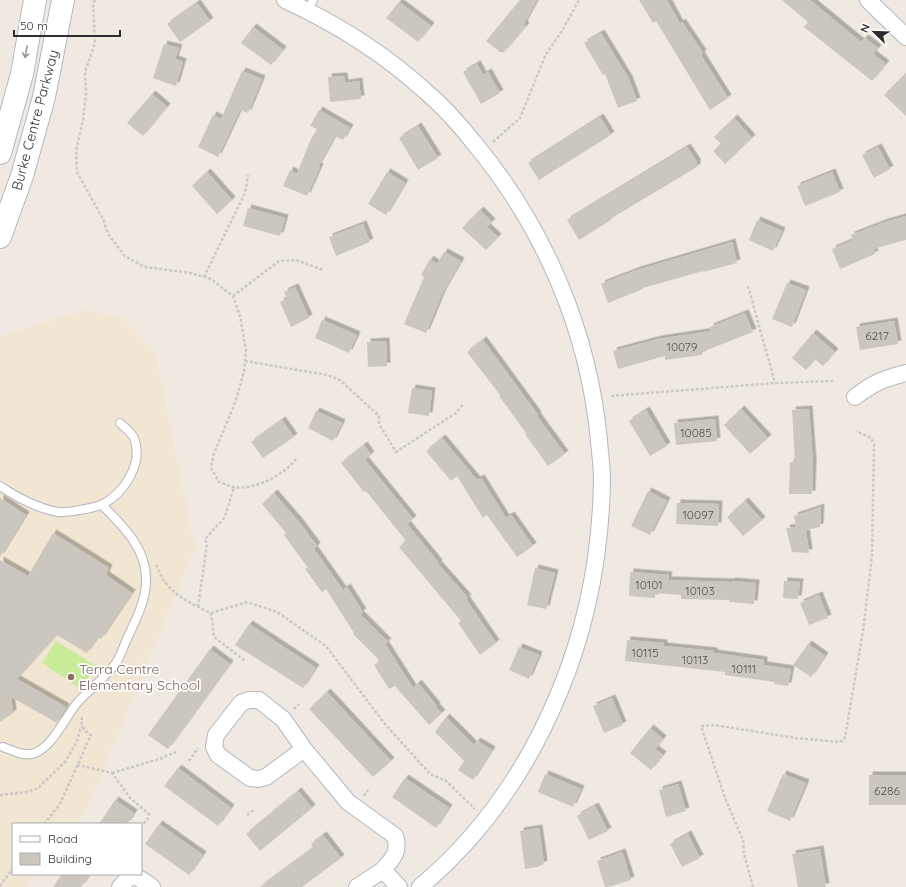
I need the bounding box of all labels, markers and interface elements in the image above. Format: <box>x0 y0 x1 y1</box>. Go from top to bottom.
scale bar <box>14 12 120 38</box>
north arrow <box>854 12 894 52</box>
text: 50 m <box>20 18 48 33</box>
text: N <box>857 22 873 35</box>
one-way arrow <box>22 45 30 58</box>
street label: Burke Centre Parkway <box>8 48 62 192</box>
house number: 6217 <box>865 328 889 343</box>
house number: 10079 <box>667 339 698 354</box>
house number: 10085 <box>680 425 712 440</box>
house number: 10097 <box>682 507 714 522</box>
house number: 10101 <box>635 577 663 592</box>
house number: 10103 <box>685 583 715 598</box>
house number: 10115 <box>631 645 659 660</box>
house number: 10113 <box>682 652 708 667</box>
place label: Terra Centre Elementary School <box>79 660 200 694</box>
house number: 10111 <box>732 661 756 676</box>
marker: Terra Centre Elementary School <box>66 672 76 682</box>
house number: 6286 <box>874 783 901 798</box>
legend <box>12 823 142 875</box>
text: Road <box>48 831 78 846</box>
text: Building <box>48 851 92 866</box>

